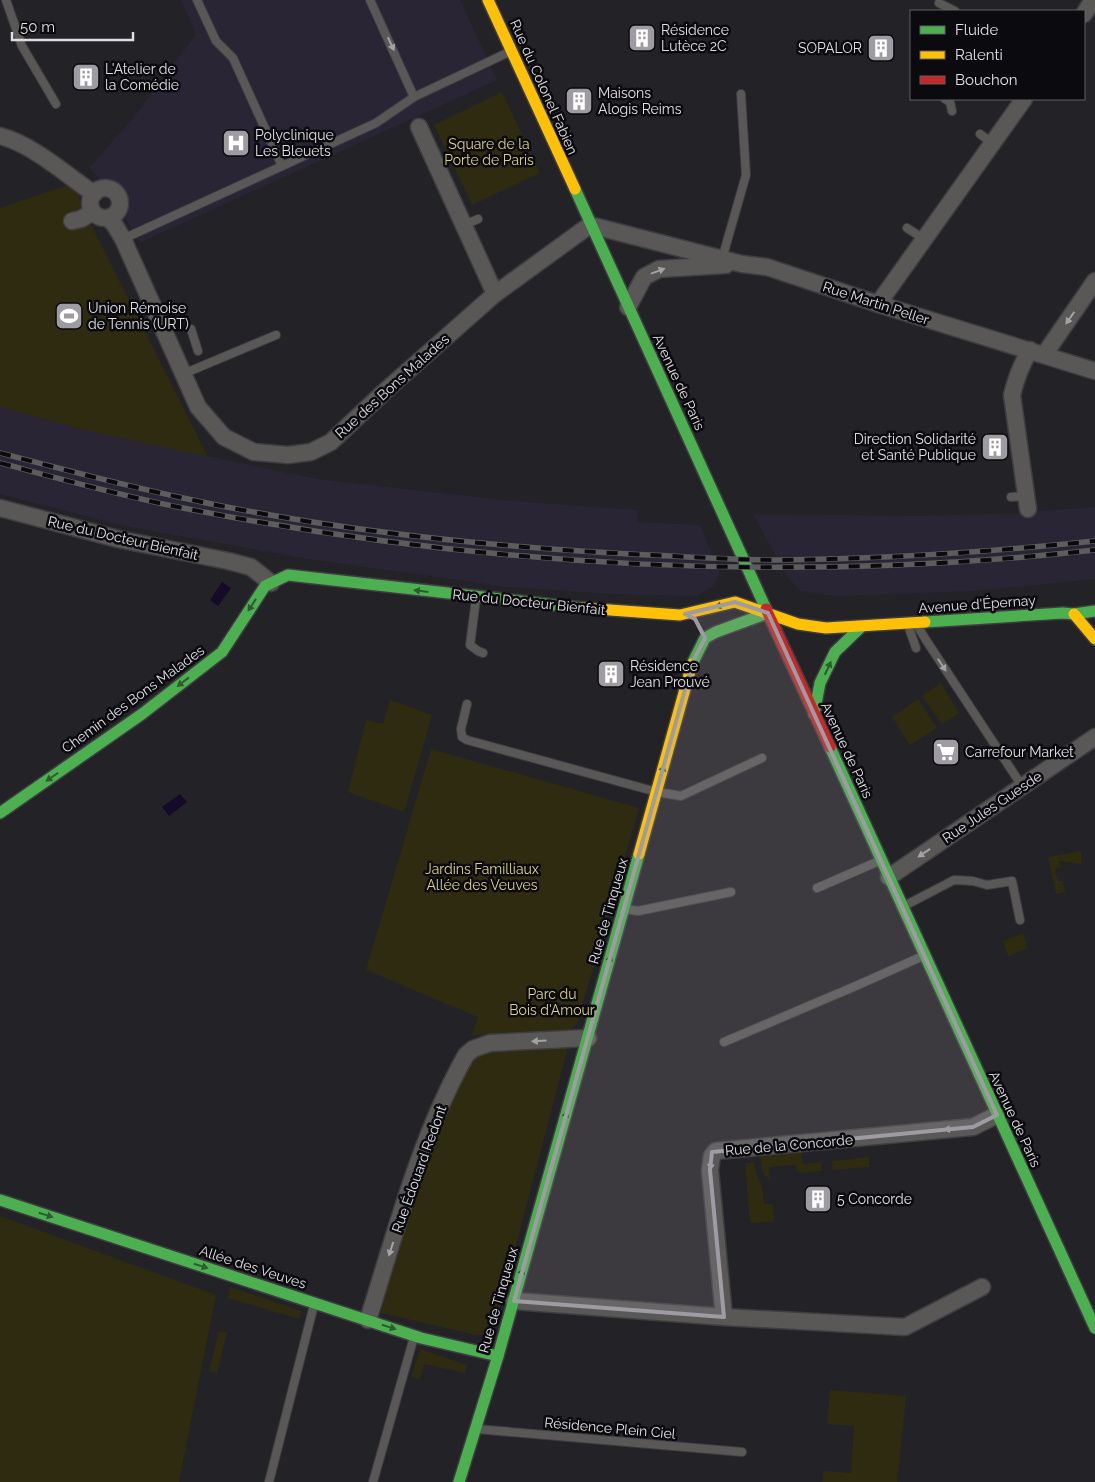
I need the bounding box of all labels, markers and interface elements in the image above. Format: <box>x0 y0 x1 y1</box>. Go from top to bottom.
scale bar <box>12 10 134 42</box>
legend <box>910 10 1085 100</box>
street label: Rue du Colonel Fabien <box>507 17 581 157</box>
text: 50 m <box>20 18 55 36</box>
text: Fluide <box>955 21 998 39</box>
place label: Résidence Lutèce 2C <box>661 22 729 54</box>
building icon: Résidence Lutèce 2C <box>627 23 657 53</box>
building icon: SOPALOR <box>866 33 896 63</box>
one-way arrow <box>387 37 395 51</box>
place label: SOPALOR <box>798 40 862 56</box>
text: Ralenti <box>955 46 1003 64</box>
place label: L'Atelier de la Comédie <box>105 61 179 93</box>
building icon: L'Atelier de la Comédie <box>71 62 101 92</box>
text: Bouchon <box>955 71 1017 89</box>
place label: Maisons Alogis Reims <box>598 85 682 117</box>
building icon: Maisons Alogis Reims <box>564 86 594 116</box>
place label: Polyclinique Les Bleuets <box>255 127 334 159</box>
hospital icon: Polyclinique Les Bleuets <box>221 128 251 158</box>
park label: Square de la Porte de Paris <box>444 136 534 168</box>
one-way arrow <box>651 267 666 275</box>
street label: Rue Martin Peller <box>821 278 931 328</box>
place label: Union Rémoise de Tennis (URT) <box>88 300 189 332</box>
sports icon: Union Rémoise de Tennis (URT) <box>54 301 84 331</box>
one-way arrow <box>1065 311 1075 325</box>
street label: Rue des Bons Malades <box>332 331 452 441</box>
street label: Avenue de Paris <box>650 331 708 433</box>
place label: Direction Solidarité et Santé Publique <box>854 431 976 463</box>
building icon: Direction Solidarité et Santé Publique <box>980 432 1010 462</box>
street label: Rue du Docteur Bienfait <box>46 513 200 563</box>
street label: Rue du Docteur Bienfait <box>452 586 607 618</box>
one-way arrow <box>413 587 429 595</box>
street label: Avenue d'Épernay <box>918 591 1037 616</box>
one-way arrow <box>248 599 257 612</box>
one-way arrow <box>714 602 729 610</box>
street label: Chemin des Bons Malades <box>59 642 207 756</box>
place label: Résidence Jean Prouvé <box>630 658 710 690</box>
one-way arrow <box>937 658 946 671</box>
building icon: Résidence Jean Prouvé <box>596 659 626 689</box>
one-way arrow <box>824 661 832 675</box>
one-way arrow <box>176 677 190 687</box>
street label: Avenue de Paris <box>818 699 876 801</box>
supermarket icon: Carrefour Market <box>931 737 961 767</box>
place label: Carrefour Market <box>965 744 1074 760</box>
one-way arrow <box>659 764 667 779</box>
street label: Rue Jules Guesde <box>939 768 1045 846</box>
one-way arrow <box>45 772 58 782</box>
one-way arrow <box>918 848 931 858</box>
street label: Rue de Tinqueux <box>585 856 631 966</box>
park label: Jardins Familliaux Allée des Veuves <box>425 861 539 893</box>
one-way arrow <box>605 954 613 970</box>
park label: Parc du Bois d'Amour <box>509 986 595 1018</box>
one-way arrow <box>531 1037 547 1045</box>
street label: Avenue de Paris <box>986 1068 1044 1170</box>
street label: Rue Édouard Redont <box>388 1102 450 1235</box>
one-way arrow <box>561 1111 569 1126</box>
one-way arrow <box>943 1125 959 1133</box>
street label: Rue de la Concorde <box>724 1131 854 1159</box>
one-way arrow <box>707 1156 715 1172</box>
building icon: 5 Concorde <box>803 1184 833 1214</box>
place label: 5 Concorde <box>837 1191 912 1207</box>
one-way arrow <box>39 1212 54 1220</box>
street label: Allée des Veuves <box>198 1242 309 1292</box>
one-way arrow <box>386 1242 394 1257</box>
street label: Rue de Tinqueux <box>475 1245 521 1355</box>
one-way arrow <box>194 1262 209 1270</box>
one-way arrow <box>517 1267 525 1283</box>
one-way arrow <box>381 1324 396 1331</box>
street label: Résidence Plein Ciel <box>544 1414 676 1442</box>

